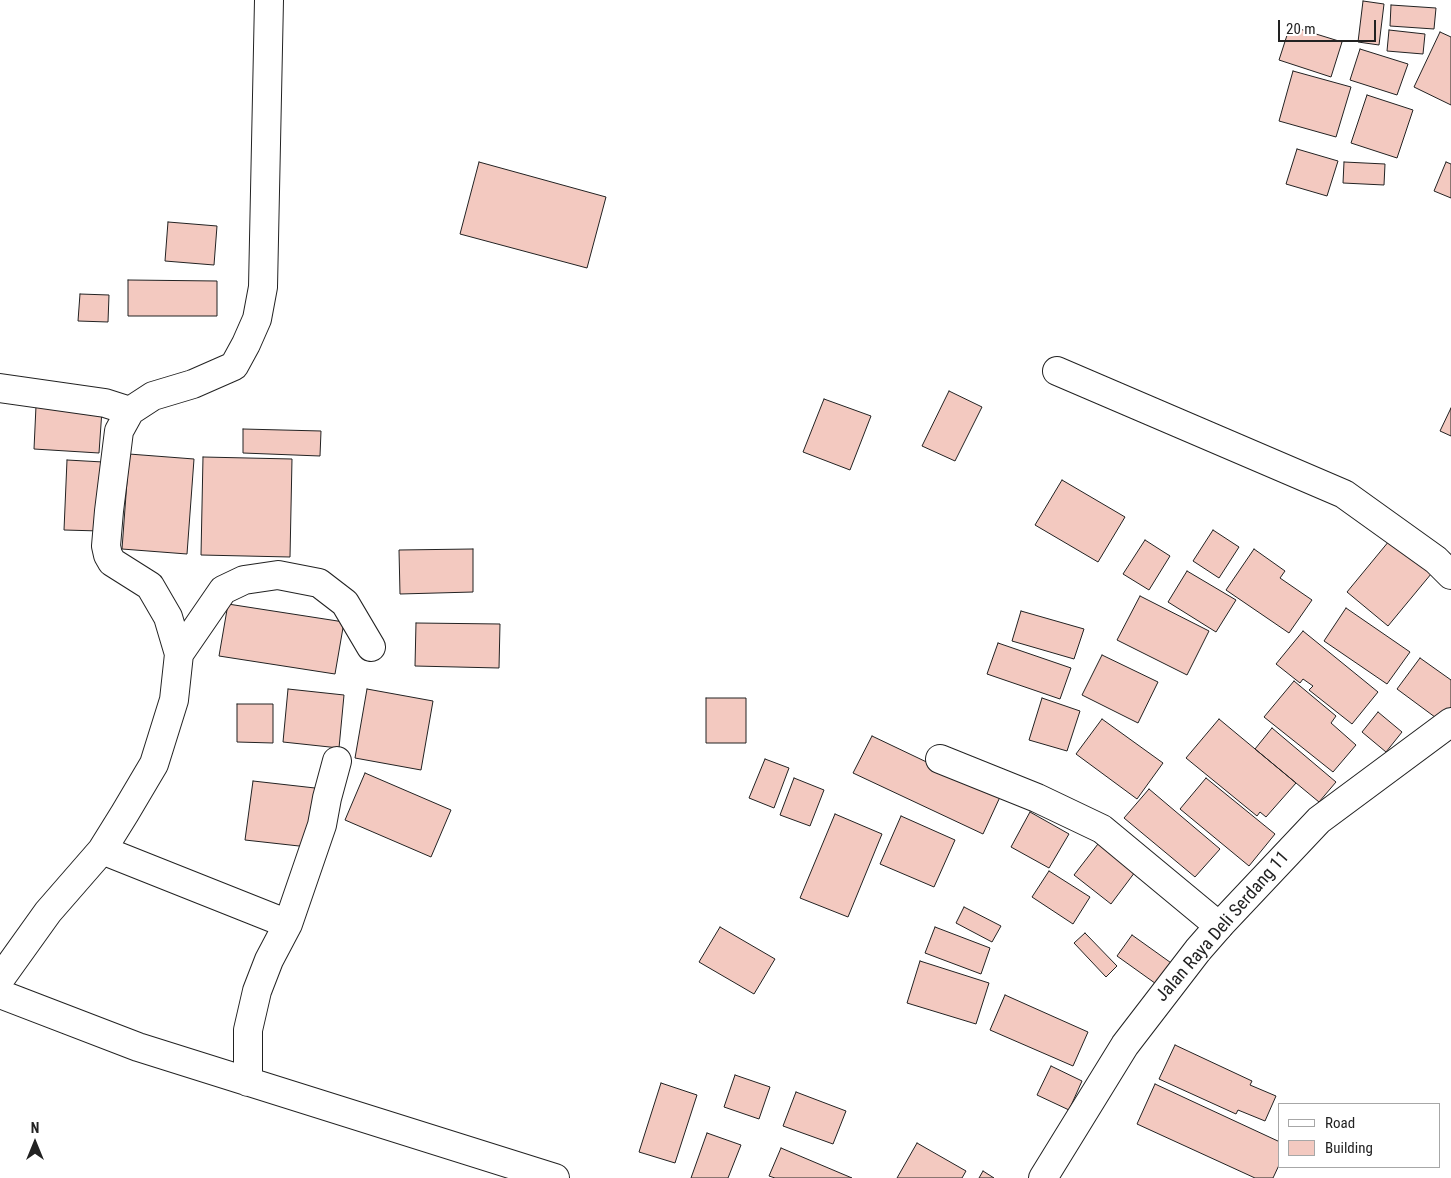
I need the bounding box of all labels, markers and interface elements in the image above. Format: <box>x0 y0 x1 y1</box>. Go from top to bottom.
scale bar <box>1281 10 1378 42</box>
text: 20 m <box>1286 20 1316 38</box>
street label: Jalan Raya Deli Serdang 11 <box>1152 847 1294 1007</box>
legend <box>1278 1103 1441 1168</box>
text: Road <box>1325 1114 1355 1132</box>
north arrow <box>10 1118 60 1168</box>
text: N <box>31 1120 39 1136</box>
text: Building <box>1325 1139 1373 1157</box>

